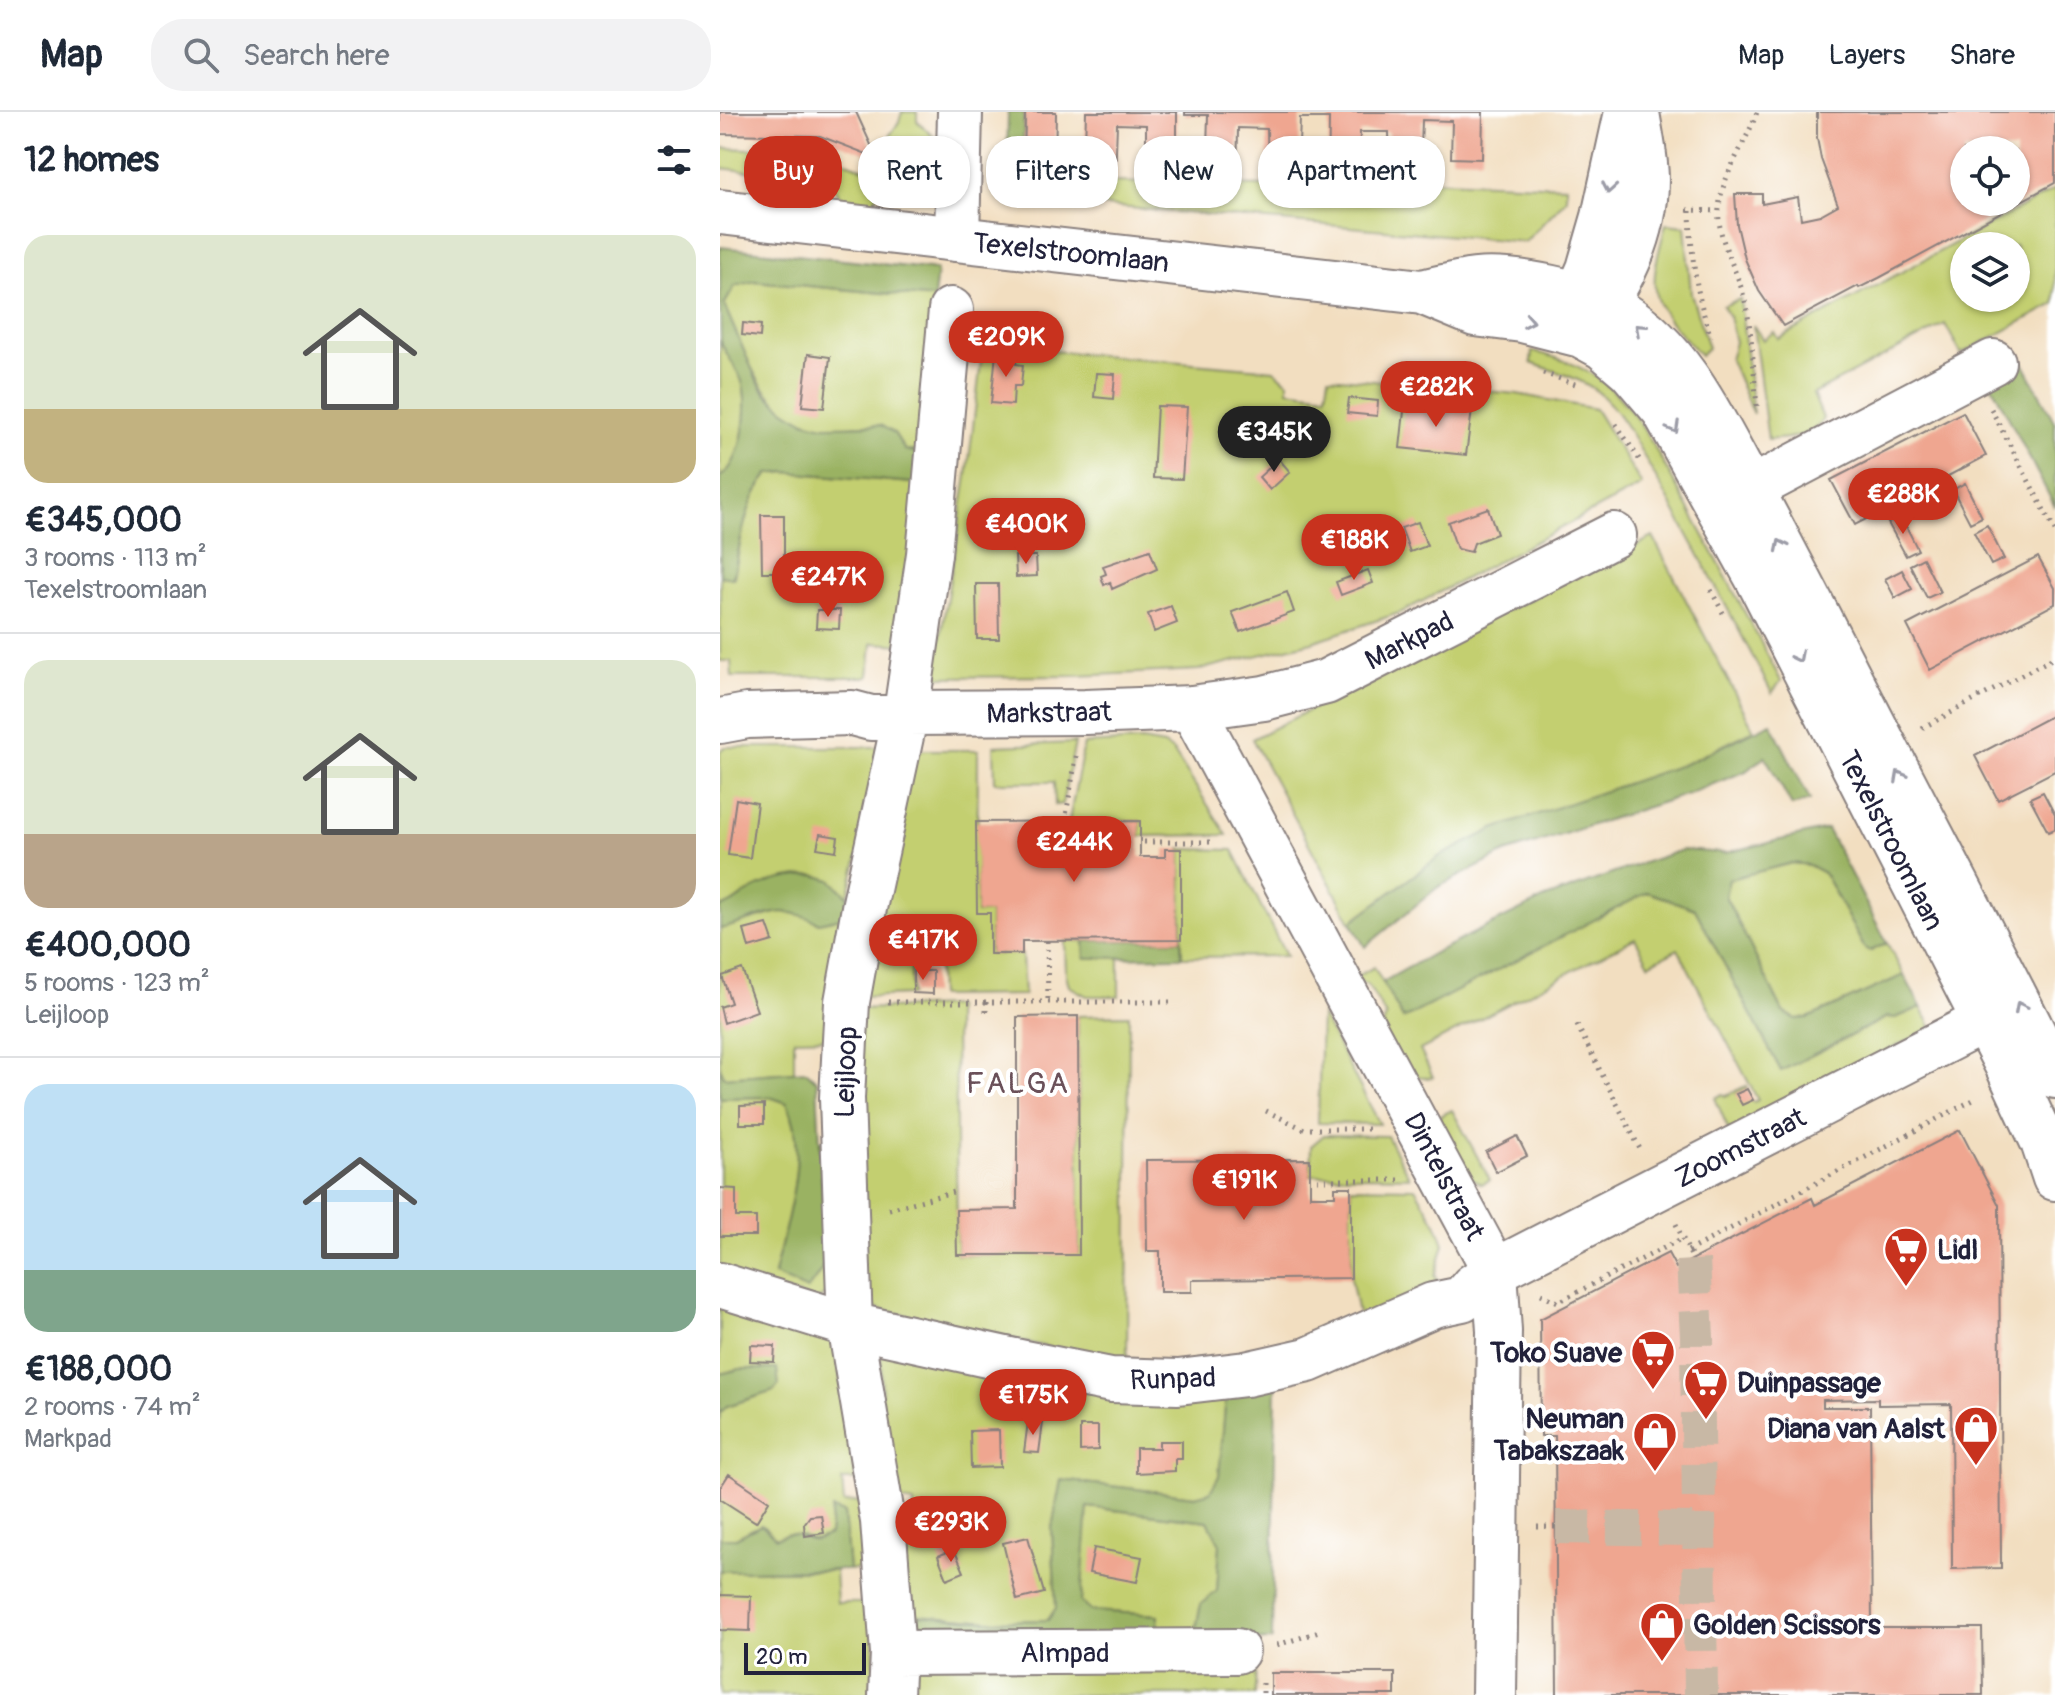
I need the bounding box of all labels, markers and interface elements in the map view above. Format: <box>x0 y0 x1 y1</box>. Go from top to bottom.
search box <box>151 19 711 91</box>
text: Map <box>40 31 103 79</box>
icon: search <box>179 33 223 77</box>
text: Search here <box>243 37 390 74</box>
text: Map <box>1738 38 1784 73</box>
text: Layers <box>1828 38 1905 73</box>
text: Share <box>1949 38 2015 73</box>
chip: Buy <box>744 136 842 208</box>
chip: Rent <box>858 136 970 208</box>
chip: Filters <box>986 136 1118 208</box>
chip: New <box>1134 136 1242 208</box>
chip: Apartment <box>1258 136 1445 208</box>
map controls <box>1950 136 2030 312</box>
button: locate <box>1950 136 2030 216</box>
icon: filters <box>652 138 696 182</box>
text: 12 homes <box>24 139 159 182</box>
one-way arrow <box>1601 181 1618 195</box>
street label: Texelstroomlaan <box>971 226 1171 281</box>
button: layers <box>1950 232 2030 312</box>
icon: home <box>288 287 432 431</box>
pin: €209K <box>950 311 1062 379</box>
one-way arrow <box>1522 312 1536 329</box>
text: €209K <box>967 321 1045 353</box>
one-way arrow <box>1634 324 1649 338</box>
pin: €282K <box>1380 361 1492 429</box>
text: €282K <box>1398 371 1474 403</box>
pin: €345K <box>1218 406 1330 474</box>
text: €345K <box>1236 416 1312 448</box>
one-way arrow <box>1665 420 1680 434</box>
pin: €288K <box>1847 468 1959 536</box>
text: €288K <box>1866 478 1940 510</box>
pin: €400K <box>970 498 1082 566</box>
text: €345,000 <box>24 499 182 542</box>
text: €400K <box>984 508 1068 540</box>
pin: €188K <box>1298 514 1410 582</box>
text: €188K <box>1319 524 1389 556</box>
one-way arrow <box>1775 538 1791 553</box>
text: 3 rooms · 113 m² <box>24 542 207 574</box>
pin: €247K <box>772 551 884 619</box>
text: €247K <box>790 561 866 593</box>
text: Texelstroomlaan <box>24 574 207 606</box>
street label: Markpad <box>1359 604 1460 678</box>
one-way arrow <box>1788 649 1803 664</box>
street label: Markstraat <box>986 695 1113 732</box>
icon: home <box>288 712 432 856</box>
street label: Texelstroomlaan <box>1830 745 1951 936</box>
one-way arrow <box>1895 769 1910 784</box>
pin: €244K <box>1018 816 1130 884</box>
text: €244K <box>1035 826 1113 858</box>
pin: €417K <box>867 914 979 982</box>
text: €400,000 <box>24 924 191 967</box>
text: €417K <box>887 924 959 956</box>
text: 5 rooms · 123 m² <box>24 967 210 999</box>
text: Leijloop <box>24 999 109 1031</box>
one-way arrow <box>2014 1000 2029 1015</box>
street label: Leijloop <box>827 1026 866 1119</box>
district label: FALGA <box>966 1065 1070 1102</box>
street label: Zoomstraat <box>1669 1100 1813 1196</box>
street label: Dintelstraat <box>1395 1107 1492 1247</box>
icon: home <box>288 1136 432 1280</box>
pin: €191K <box>1188 1154 1300 1222</box>
text: €191K <box>1211 1164 1277 1196</box>
supermarket icon: Lidl <box>1882 1225 1930 1288</box>
place label: Lidl <box>1937 1233 1978 1268</box>
supermarket icon: Toko Suave <box>1629 1328 1677 1391</box>
place label: Toko Suave <box>1489 1336 1623 1371</box>
text: €188,000 <box>24 1348 172 1391</box>
supermarket icon: Duinpassage <box>1682 1358 1730 1421</box>
street label: Runpad <box>1129 1361 1217 1398</box>
place label: Duinpassage <box>1737 1366 1882 1401</box>
pin: €175K <box>977 1369 1089 1437</box>
text: €175K <box>998 1379 1068 1411</box>
text: 2 rooms · 74 m² <box>24 1391 201 1423</box>
place label: Neuman Tabakszaak <box>1493 1402 1624 1469</box>
shop icon: Diana van Aalst <box>1952 1404 2000 1467</box>
shop icon: Neuman Tabakszaak <box>1631 1410 1679 1473</box>
place label: Diana van Aalst <box>1767 1412 1946 1447</box>
text: Markpad <box>24 1423 112 1455</box>
pin: €293K <box>895 1496 1007 1564</box>
text: €293K <box>913 1506 989 1538</box>
shop icon: Golden Scissors <box>1638 1600 1686 1663</box>
place label: Golden Scissors <box>1693 1608 1881 1643</box>
street label: Almpad <box>1020 1636 1110 1671</box>
scale bar <box>744 1639 866 1675</box>
text: 20 m <box>756 1643 808 1671</box>

